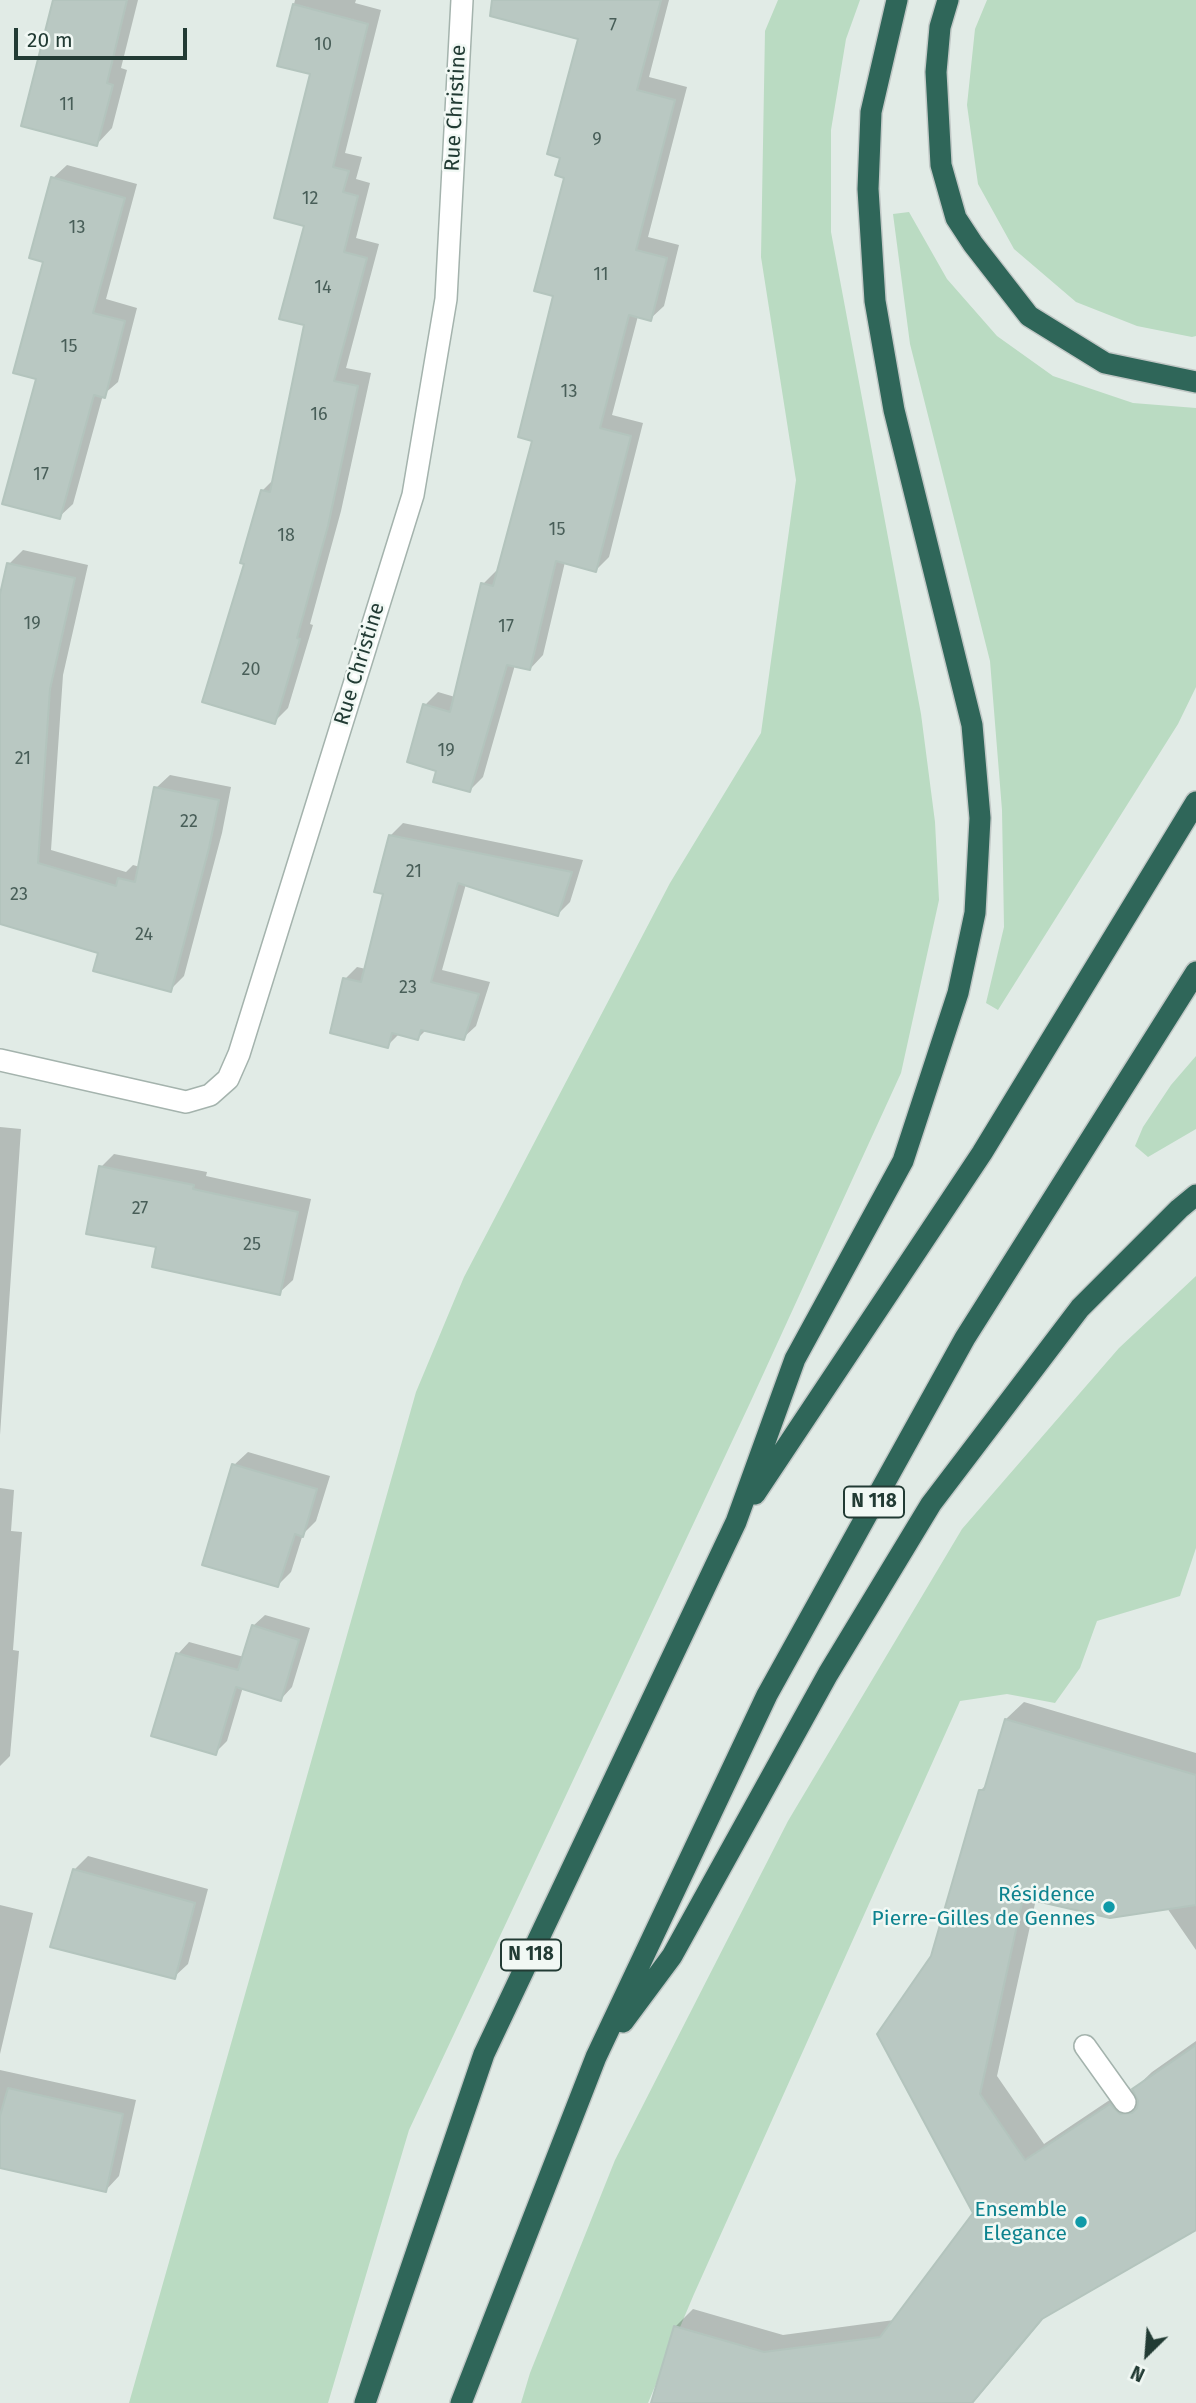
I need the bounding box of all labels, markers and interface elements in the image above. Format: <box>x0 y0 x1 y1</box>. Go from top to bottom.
scale bar <box>18 14 191 58</box>
house number: 7 <box>609 15 617 37</box>
text: 20 m <box>27 27 73 53</box>
house number: 10 <box>314 34 332 56</box>
street label: Rue Christine <box>440 44 472 172</box>
house number: 11 <box>59 94 75 116</box>
house number: 9 <box>592 129 602 151</box>
house number: 12 <box>302 188 318 210</box>
house number: 13 <box>69 217 85 239</box>
house number: 11 <box>593 264 609 286</box>
house number: 14 <box>314 277 332 299</box>
house number: 15 <box>61 336 77 358</box>
house number: 13 <box>561 381 577 403</box>
house number: 16 <box>310 404 328 426</box>
house number: 17 <box>33 464 49 486</box>
house number: 15 <box>549 519 565 541</box>
house number: 18 <box>277 525 295 547</box>
street label: Rue Christine <box>329 600 391 728</box>
house number: 19 <box>23 613 41 635</box>
house number: 17 <box>498 616 514 638</box>
house number: 20 <box>242 659 260 681</box>
house number: 19 <box>437 740 455 762</box>
house number: 21 <box>15 748 31 770</box>
house number: 22 <box>180 811 198 833</box>
house number: 21 <box>406 861 422 883</box>
house number: 23 <box>10 884 28 906</box>
house number: 24 <box>135 924 153 946</box>
house number: 23 <box>399 977 417 999</box>
house number: 27 <box>132 1198 148 1220</box>
house number: 25 <box>243 1234 261 1256</box>
road number: N 118 <box>844 1486 904 1518</box>
place label: Résidence Pierre-Gilles de Gennes <box>872 1882 1095 1932</box>
marker: Résidence Pierre-Gilles de Gennes <box>1101 1899 1117 1915</box>
road number: N 118 <box>501 1940 561 1970</box>
place label: Ensemble Elegance <box>974 2197 1067 2247</box>
marker: Ensemble Elegance <box>1073 2214 1089 2230</box>
north arrow <box>1112 2319 1182 2389</box>
text: N <box>1127 2360 1148 2387</box>

